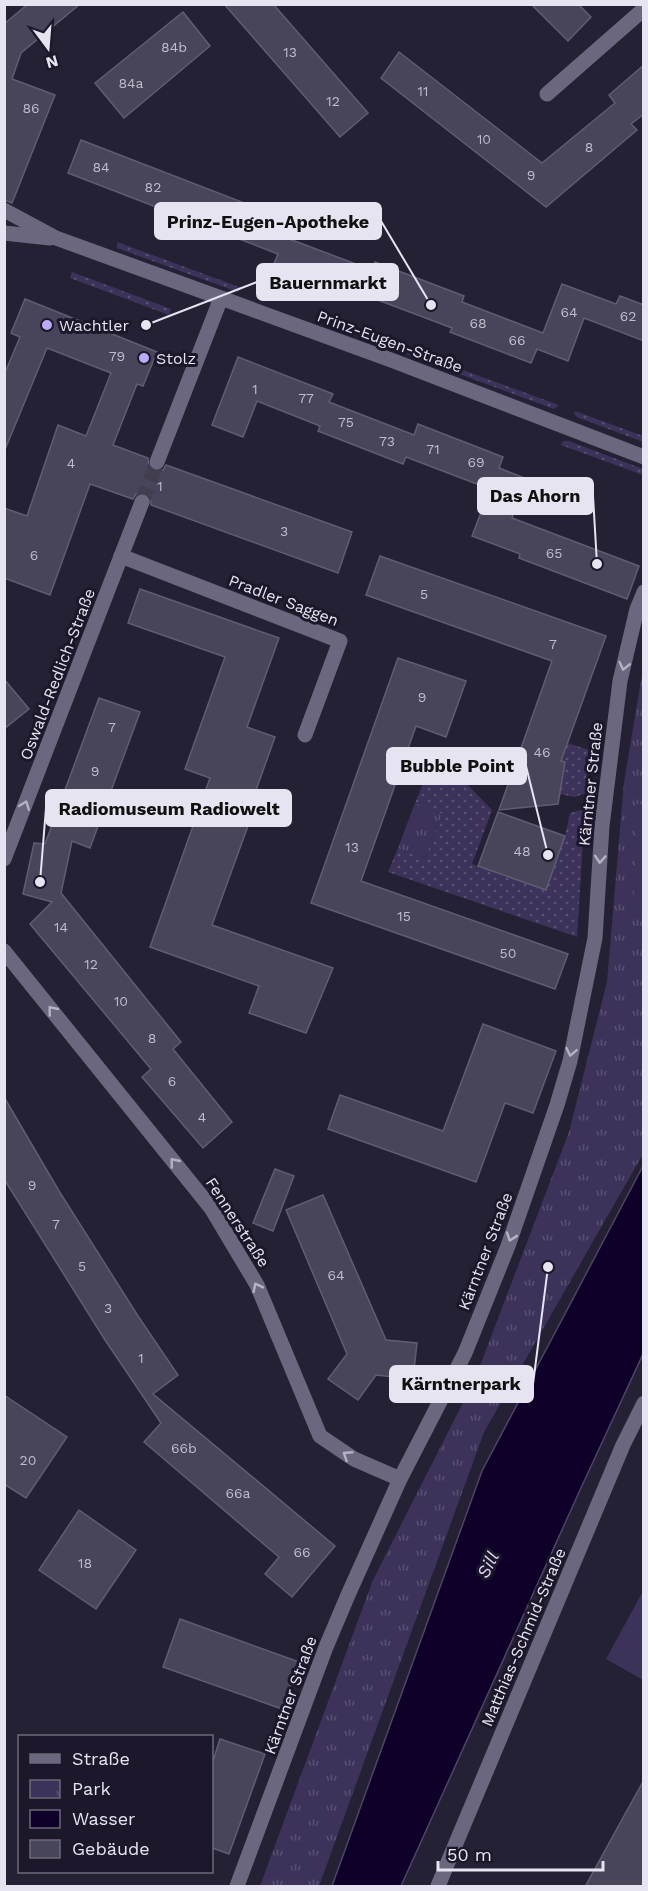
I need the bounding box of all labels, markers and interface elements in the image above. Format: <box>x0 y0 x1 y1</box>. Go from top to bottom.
north arrow <box>18 18 78 78</box>
house number: 84b <box>161 39 187 55</box>
house number: 13 <box>283 44 297 60</box>
text: N <box>44 51 60 73</box>
house number: 84a <box>118 75 144 91</box>
house number: 11 <box>418 83 428 99</box>
house number: 12 <box>326 93 340 109</box>
house number: 86 <box>22 100 40 116</box>
house number: 10 <box>477 131 491 147</box>
house number: 8 <box>585 139 593 155</box>
house number: 84 <box>92 159 110 175</box>
house number: 9 <box>527 167 535 183</box>
house number: 82 <box>145 179 161 195</box>
callout: Prinz-Eugen-Apotheke <box>155 203 381 239</box>
text: Prinz-Eugen-Apotheke <box>167 211 369 232</box>
callout: Bauernmarkt <box>257 264 398 300</box>
text: Bauernmarkt <box>269 272 387 293</box>
house number: 64 <box>560 304 578 320</box>
street label: Prinz-Eugen-Straße <box>315 306 465 377</box>
house number: 62 <box>620 308 636 324</box>
house number: 68 <box>469 315 487 331</box>
place label: Wachtler <box>59 316 129 335</box>
marker: Wachtler <box>40 318 54 332</box>
house number: 66 <box>508 332 526 348</box>
house number: 79 <box>109 348 125 364</box>
place label: Stolz <box>156 349 196 368</box>
marker: Stolz <box>137 351 151 365</box>
house number: 1 <box>252 381 258 397</box>
house number: 77 <box>298 390 314 406</box>
house number: 75 <box>338 414 354 430</box>
house number: 73 <box>379 433 395 449</box>
house number: 71 <box>426 441 440 457</box>
house number: 69 <box>467 454 485 470</box>
house number: 4 <box>67 455 75 471</box>
house number: 1 <box>157 478 163 494</box>
callout: Das Ahorn <box>478 478 593 514</box>
text: Das Ahorn <box>490 485 580 506</box>
house number: 3 <box>280 523 288 539</box>
house number: 65 <box>546 545 562 561</box>
house number: 6 <box>30 547 38 563</box>
street label: Pradler Saggen <box>226 571 341 630</box>
street label: Oswald-Redlich-Straße <box>16 586 99 763</box>
house number: 5 <box>420 586 428 602</box>
house number: 7 <box>549 636 557 652</box>
one-way arrow <box>618 661 631 671</box>
house number: 9 <box>418 689 426 705</box>
house number: 7 <box>108 719 116 735</box>
street label: Kärntner Straße <box>575 721 606 847</box>
house number: 46 <box>533 744 551 760</box>
callout: Bubble Point <box>387 748 526 784</box>
text: Bubble Point <box>400 755 514 776</box>
house number: 9 <box>91 763 99 779</box>
callout: Radiomuseum Radiowelt <box>46 790 291 826</box>
text: Radiomuseum Radiowelt <box>59 798 280 819</box>
one-way arrow <box>18 800 31 810</box>
house number: 13 <box>345 839 359 855</box>
house number: 48 <box>513 843 531 859</box>
one-way arrow <box>594 855 607 864</box>
house number: 15 <box>397 908 411 924</box>
house number: 14 <box>54 919 68 935</box>
house number: 50 <box>500 945 516 961</box>
house number: 12 <box>84 956 98 972</box>
house number: 10 <box>114 993 128 1009</box>
one-way arrow <box>48 1006 59 1017</box>
house number: 8 <box>148 1030 156 1046</box>
one-way arrow <box>565 1046 578 1056</box>
house number: 6 <box>168 1073 176 1089</box>
house number: 4 <box>198 1109 206 1125</box>
one-way arrow <box>171 1158 182 1169</box>
street label: Fennerstraße <box>202 1174 274 1271</box>
house number: 9 <box>28 1177 36 1193</box>
street label: Kärntner Straße <box>454 1190 517 1313</box>
house number: 7 <box>52 1216 60 1232</box>
one-way arrow <box>506 1231 519 1242</box>
house number: 5 <box>78 1258 86 1274</box>
house number: 64 <box>327 1267 345 1283</box>
one-way arrow <box>253 1282 265 1293</box>
house number: 3 <box>104 1300 112 1316</box>
house number: 1 <box>138 1350 144 1366</box>
callout: Kärntnerpark <box>390 1366 533 1402</box>
text: Kärntnerpark <box>401 1373 521 1394</box>
house number: 66b <box>171 1440 197 1456</box>
one-way arrow <box>343 1451 354 1462</box>
house number: 20 <box>20 1452 36 1468</box>
house number: 66a <box>226 1485 251 1501</box>
house number: 66 <box>293 1544 311 1560</box>
street label: Matthias-Schmid-Straße <box>477 1545 570 1729</box>
water label: Sill <box>472 1548 503 1582</box>
house number: 18 <box>78 1555 92 1571</box>
street label: Kärntner Straße <box>260 1633 321 1757</box>
legend <box>18 1735 213 1873</box>
text: Straße <box>72 1748 130 1769</box>
text: Park <box>72 1778 111 1799</box>
text: Wasser <box>72 1808 135 1829</box>
scale bar <box>438 1834 603 1872</box>
text: Gebäude <box>72 1838 150 1859</box>
text: 50 m <box>447 1844 492 1865</box>

